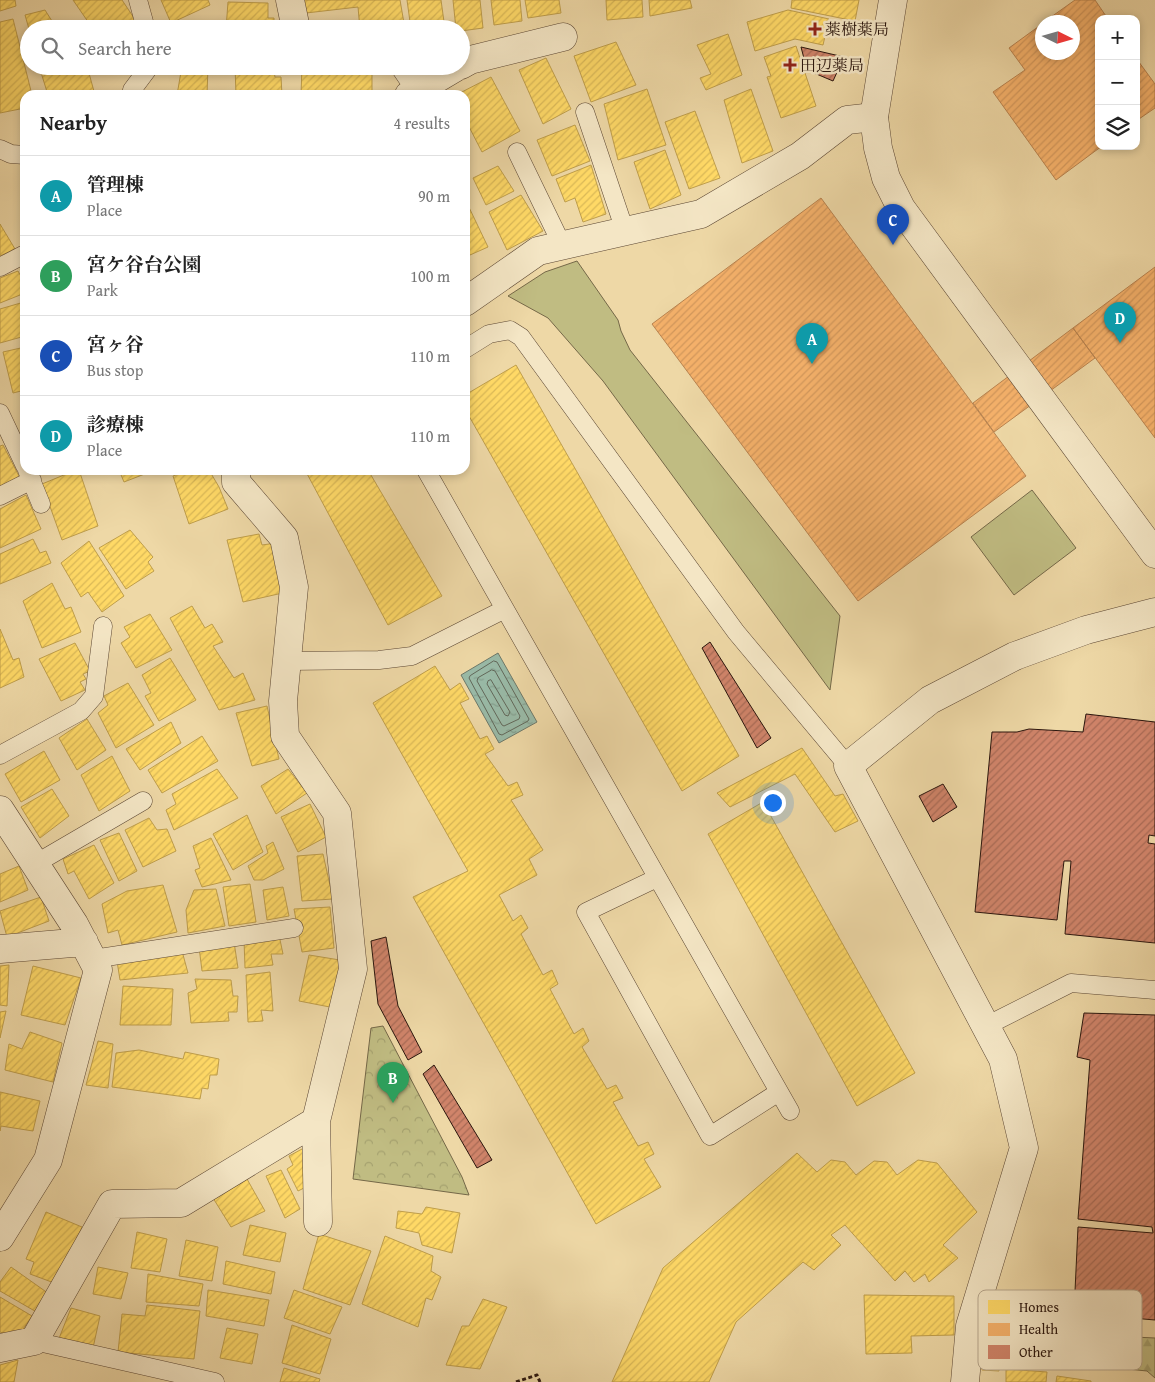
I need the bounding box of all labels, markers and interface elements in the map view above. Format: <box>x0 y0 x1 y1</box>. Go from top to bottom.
north arrow <box>1035 15 1080 60</box>
map controls <box>1095 15 1140 150</box>
button: + <box>1095 15 1140 60</box>
place label: 薬樹薬局 <box>825 17 889 41</box>
search box <box>20 20 470 75</box>
marker: 薬樹薬局 <box>809 23 821 35</box>
icon: search <box>38 34 66 62</box>
text: Search here <box>78 34 172 62</box>
place label: 田辺薬局 <box>800 53 864 77</box>
marker: 田辺薬局 <box>784 59 796 71</box>
button: − <box>1095 60 1140 105</box>
button: layers <box>1095 105 1140 150</box>
text: Nearby <box>40 107 107 138</box>
text: 4 results <box>393 111 450 135</box>
text: 管理棟 <box>87 170 144 198</box>
text: A <box>51 184 61 208</box>
text: 90 m <box>418 184 450 208</box>
text: Place <box>87 198 122 222</box>
pin: C <box>877 204 909 245</box>
text: 宮ケ谷台公園 <box>87 250 201 278</box>
text: B <box>51 264 61 288</box>
text: 100 m <box>410 264 450 288</box>
text: Park <box>87 278 118 302</box>
pin: D <box>1104 302 1136 343</box>
pin: A <box>796 323 828 364</box>
text: 宮ヶ谷 <box>87 330 144 358</box>
text: C <box>51 344 61 368</box>
text: 110 m <box>410 344 450 368</box>
text: Bus stop <box>87 358 143 382</box>
text: 診療棟 <box>87 410 144 438</box>
text: D <box>51 424 61 448</box>
text: 110 m <box>410 424 450 448</box>
text: Place <box>87 438 122 462</box>
your location <box>760 790 786 816</box>
pin: B <box>377 1062 409 1103</box>
legend <box>978 1290 1142 1370</box>
text: Homes <box>1019 1297 1059 1317</box>
text: Health <box>1019 1319 1058 1339</box>
text: Other <box>1019 1342 1053 1362</box>

